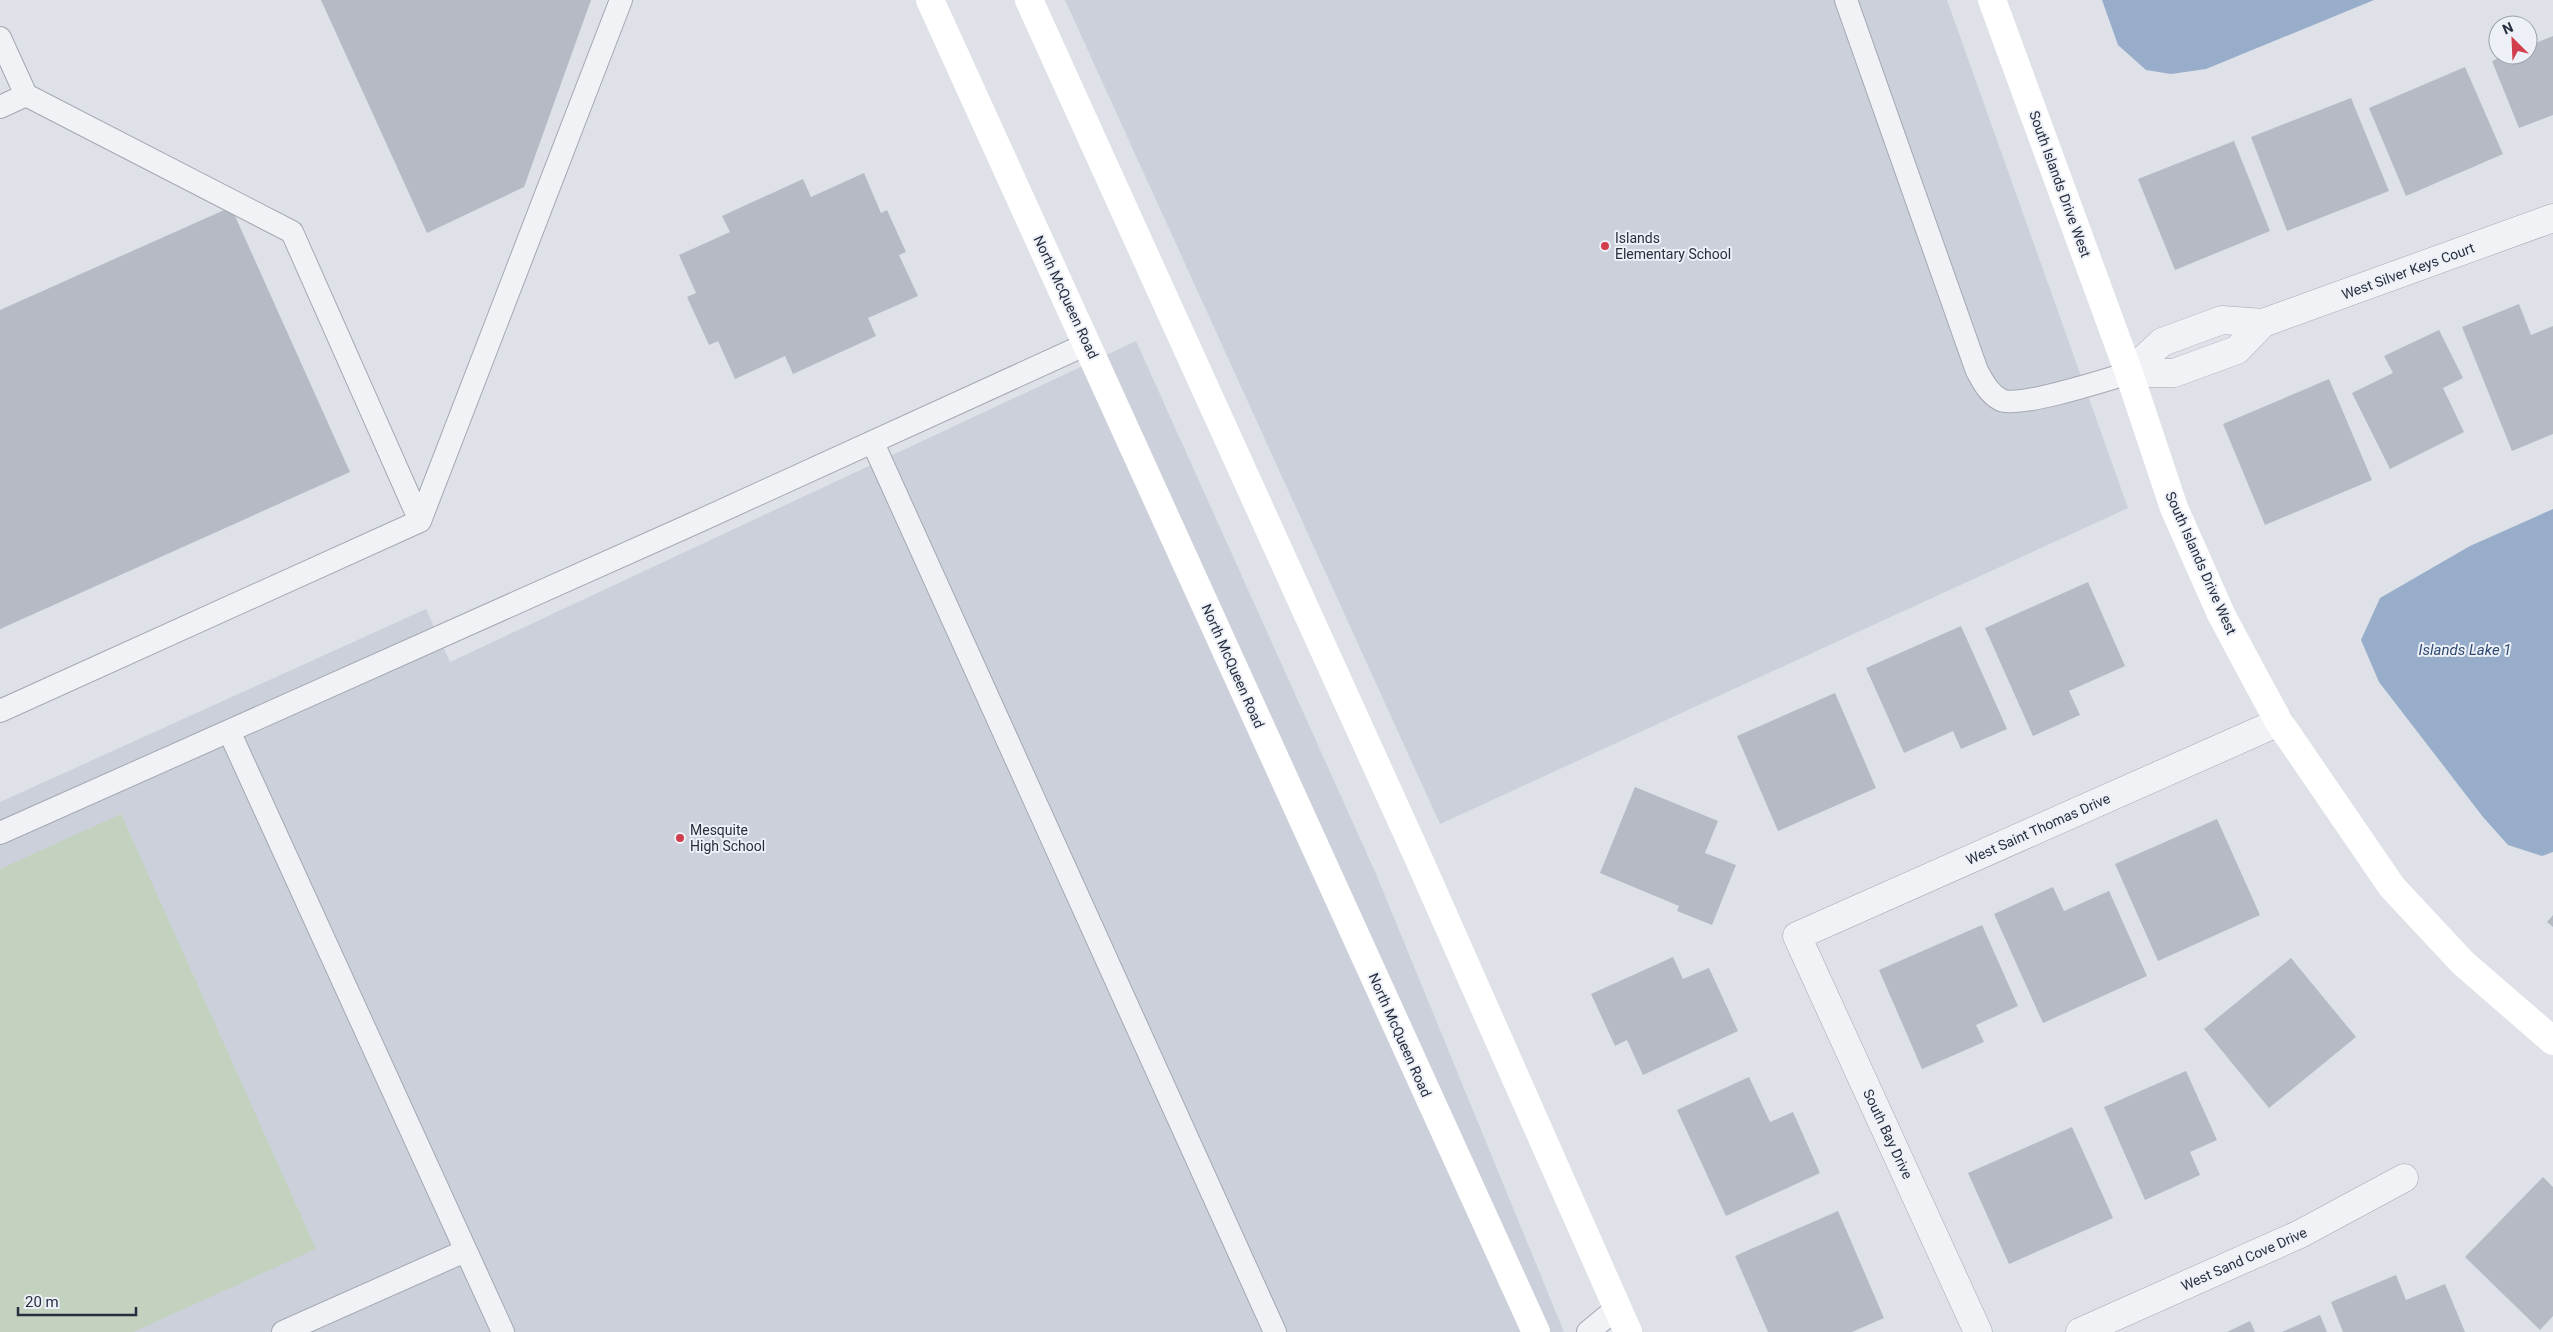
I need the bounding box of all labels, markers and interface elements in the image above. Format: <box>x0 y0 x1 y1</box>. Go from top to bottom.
north arrow <box>2488 15 2538 65</box>
text: N <box>2500 19 2515 37</box>
street label: South Islands Drive West <box>2026 109 2094 260</box>
place label: Islands Elementary School <box>1615 230 1731 262</box>
street label: North McQueen Road <box>1030 233 1102 361</box>
street label: West Silver Keys Court <box>2339 239 2477 302</box>
marker: Islands Elementary School <box>1599 240 1611 252</box>
street label: South Islands Drive West <box>2162 489 2240 637</box>
street label: North McQueen Road <box>1198 602 1268 730</box>
water label: Islands Lake 1 <box>2419 641 2511 659</box>
street label: West Saint Thomas Drive <box>1964 790 2112 868</box>
place label: Mesquite High School <box>690 822 765 854</box>
marker: Mesquite High School <box>674 832 686 844</box>
street label: North McQueen Road <box>1365 971 1435 1099</box>
street label: South Bay Drive <box>1860 1086 1916 1182</box>
street label: West Sand Cove Drive <box>2179 1224 2309 1294</box>
scale bar <box>18 1284 135 1316</box>
text: 20 m <box>25 1293 59 1311</box>

